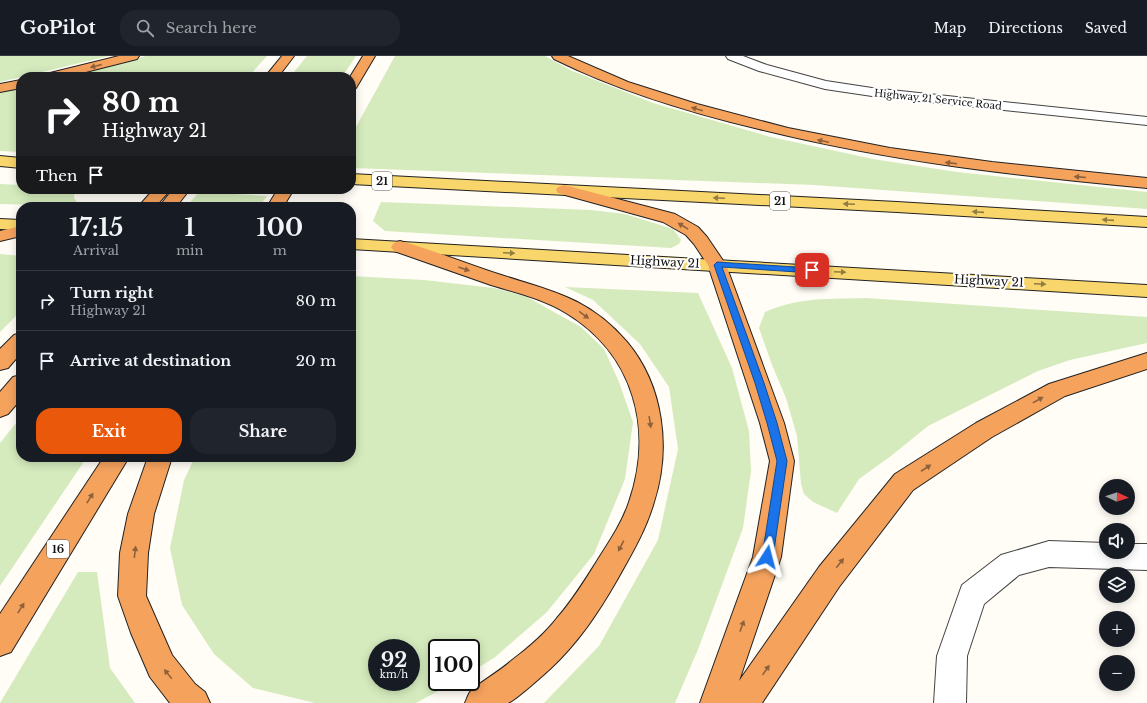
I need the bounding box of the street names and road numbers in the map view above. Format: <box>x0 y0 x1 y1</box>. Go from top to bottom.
street label: Highway 21 Service Road <box>873 86 1003 113</box>
road number: 21 <box>372 172 392 190</box>
road number: 21 <box>770 192 790 210</box>
street label: Highway 21 <box>629 252 701 271</box>
street label: Highway 21 <box>953 271 1025 290</box>
road number: 16 <box>47 540 69 558</box>

